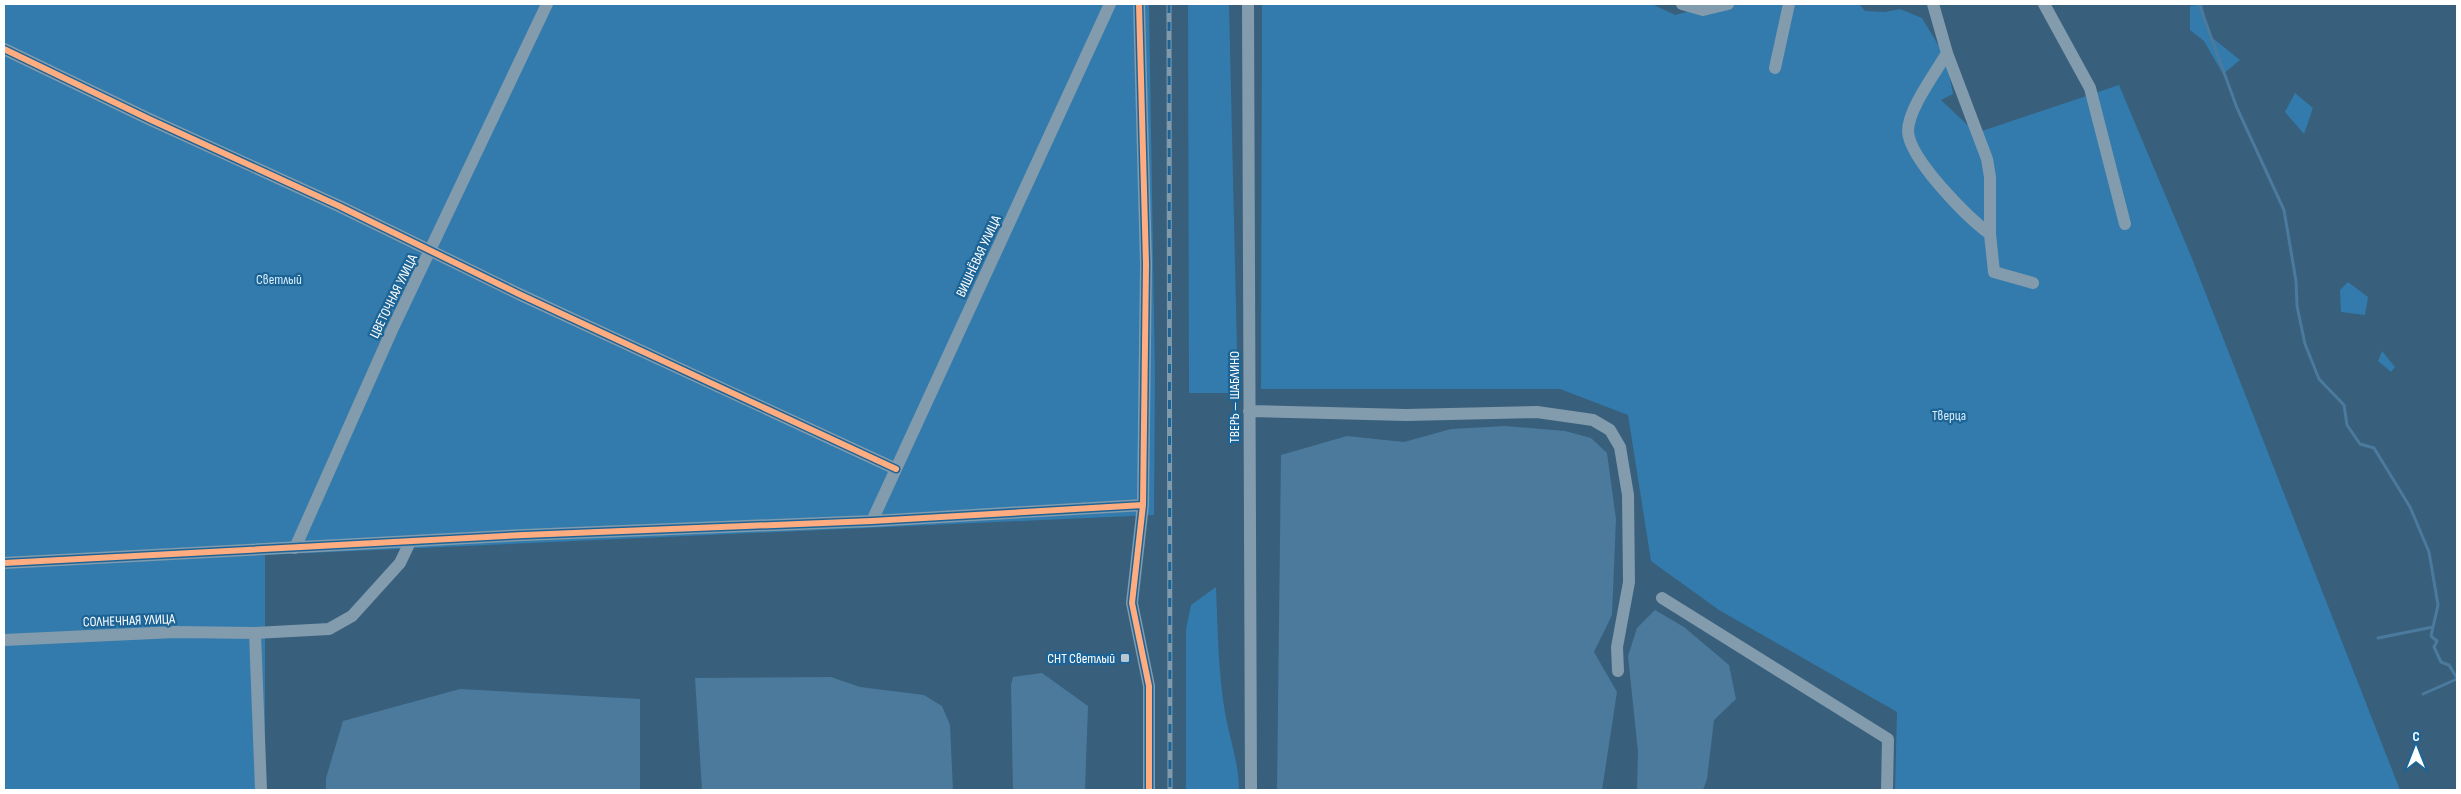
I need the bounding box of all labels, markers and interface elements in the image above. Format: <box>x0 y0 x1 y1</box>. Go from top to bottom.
street label: ВИШНЁВАЯ УЛИЦА <box>952 212 1005 300</box>
street label: ЦВЕТОЧНАЯ УЛИЦА <box>366 251 422 341</box>
park label: Светлый <box>256 271 302 288</box>
street label: ТВЕРЬ — ШАБЛИНО <box>1226 351 1243 443</box>
park label: Тверца <box>1932 407 1966 424</box>
street label: СОЛНЕЧНАЯ УЛИЦА <box>83 610 176 631</box>
place label: СНТ Светлый <box>1047 650 1115 667</box>
marker: СНТ Светлый <box>1119 652 1131 664</box>
north arrow <box>2391 724 2441 774</box>
text: С <box>2412 728 2420 745</box>

